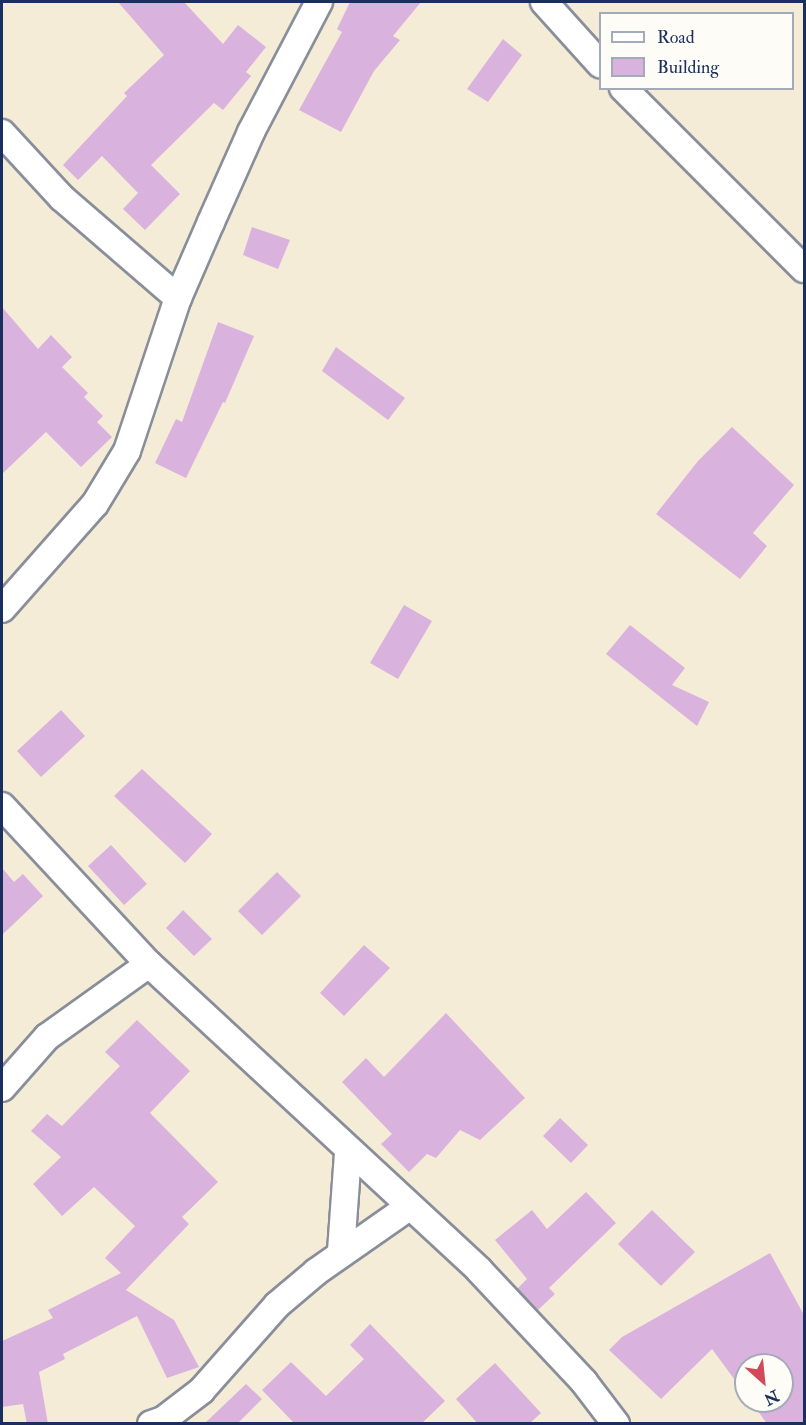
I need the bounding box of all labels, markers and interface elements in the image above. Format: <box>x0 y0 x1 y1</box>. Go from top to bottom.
legend <box>599 12 794 90</box>
text: Road <box>657 26 695 49</box>
text: Building <box>657 56 719 79</box>
north arrow <box>734 1353 794 1413</box>
text: N <box>760 1385 782 1409</box>

